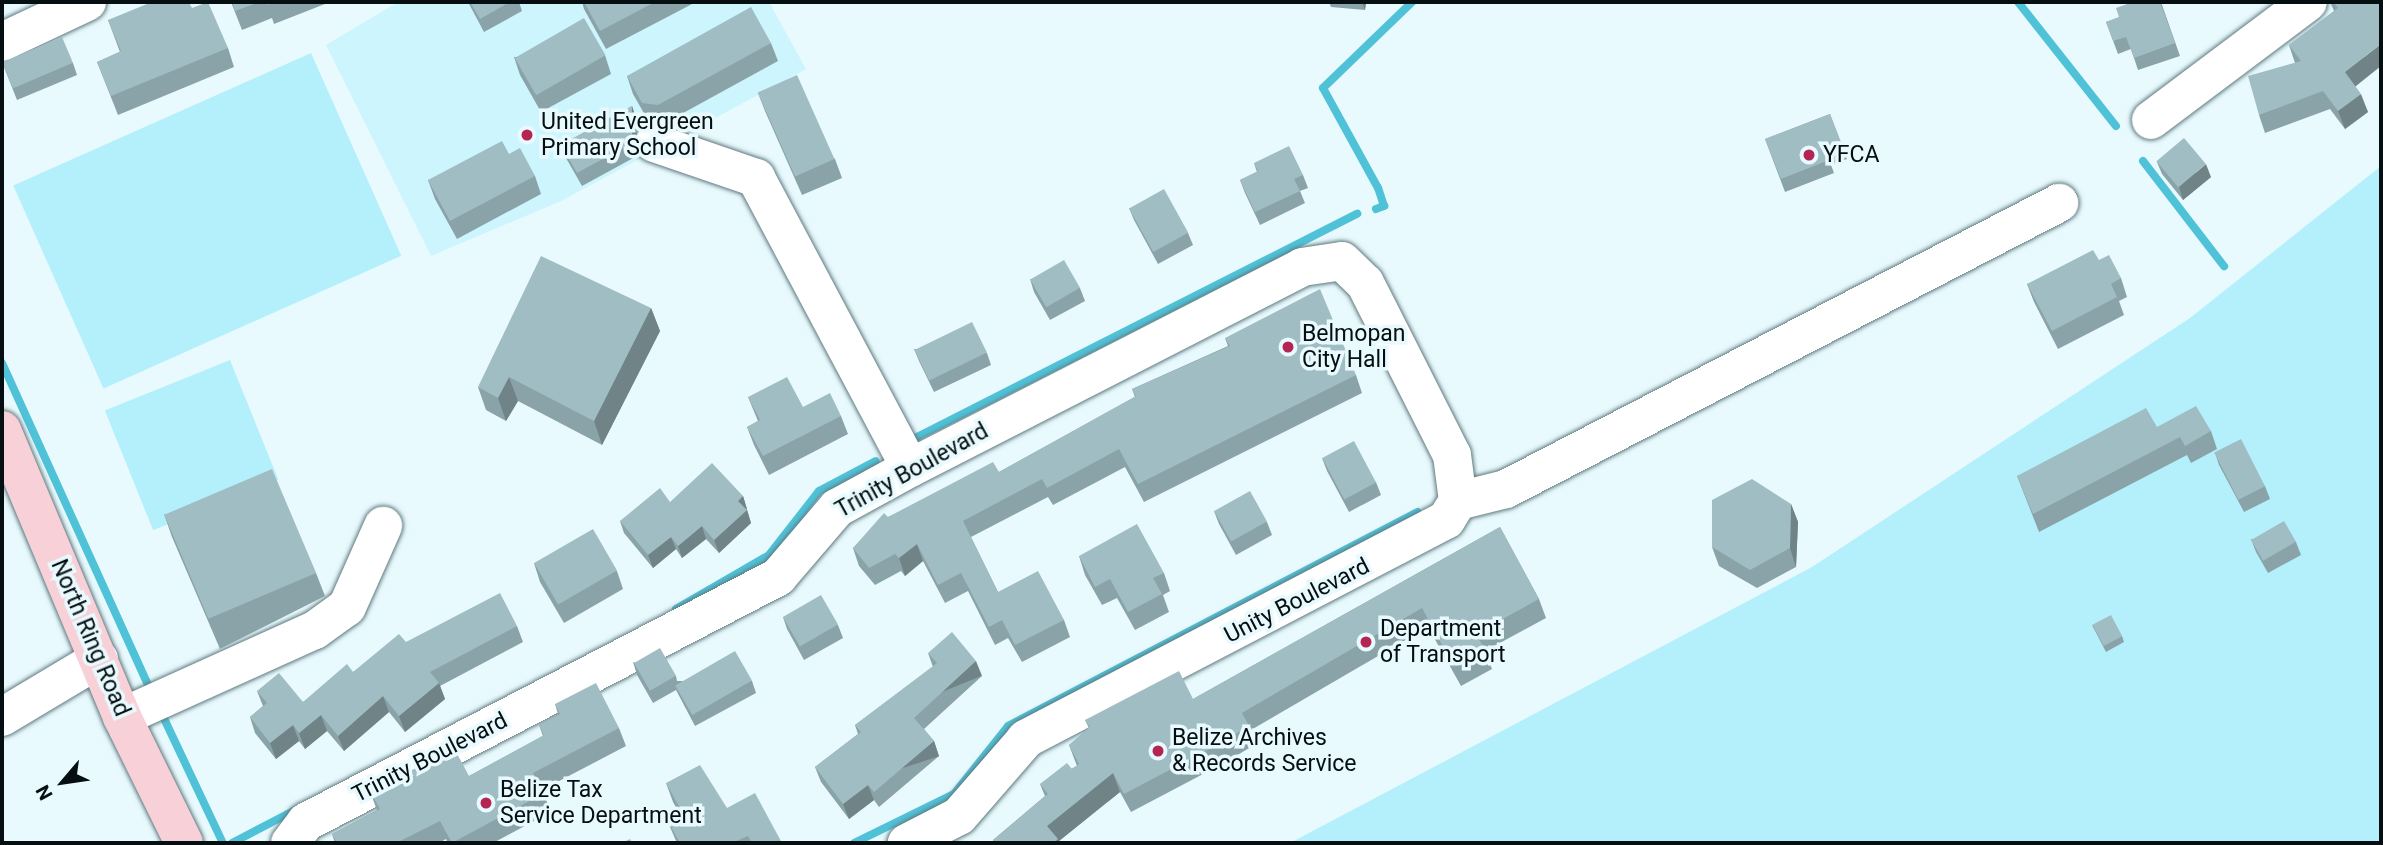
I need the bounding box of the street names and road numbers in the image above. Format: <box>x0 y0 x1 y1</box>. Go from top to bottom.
street label: Trinity Boulevard <box>831 418 993 524</box>
street label: Unity Boulevard <box>1220 553 1374 649</box>
street label: North Ring Road <box>45 555 135 721</box>
street label: Trinity Boulevard <box>348 707 512 809</box>

